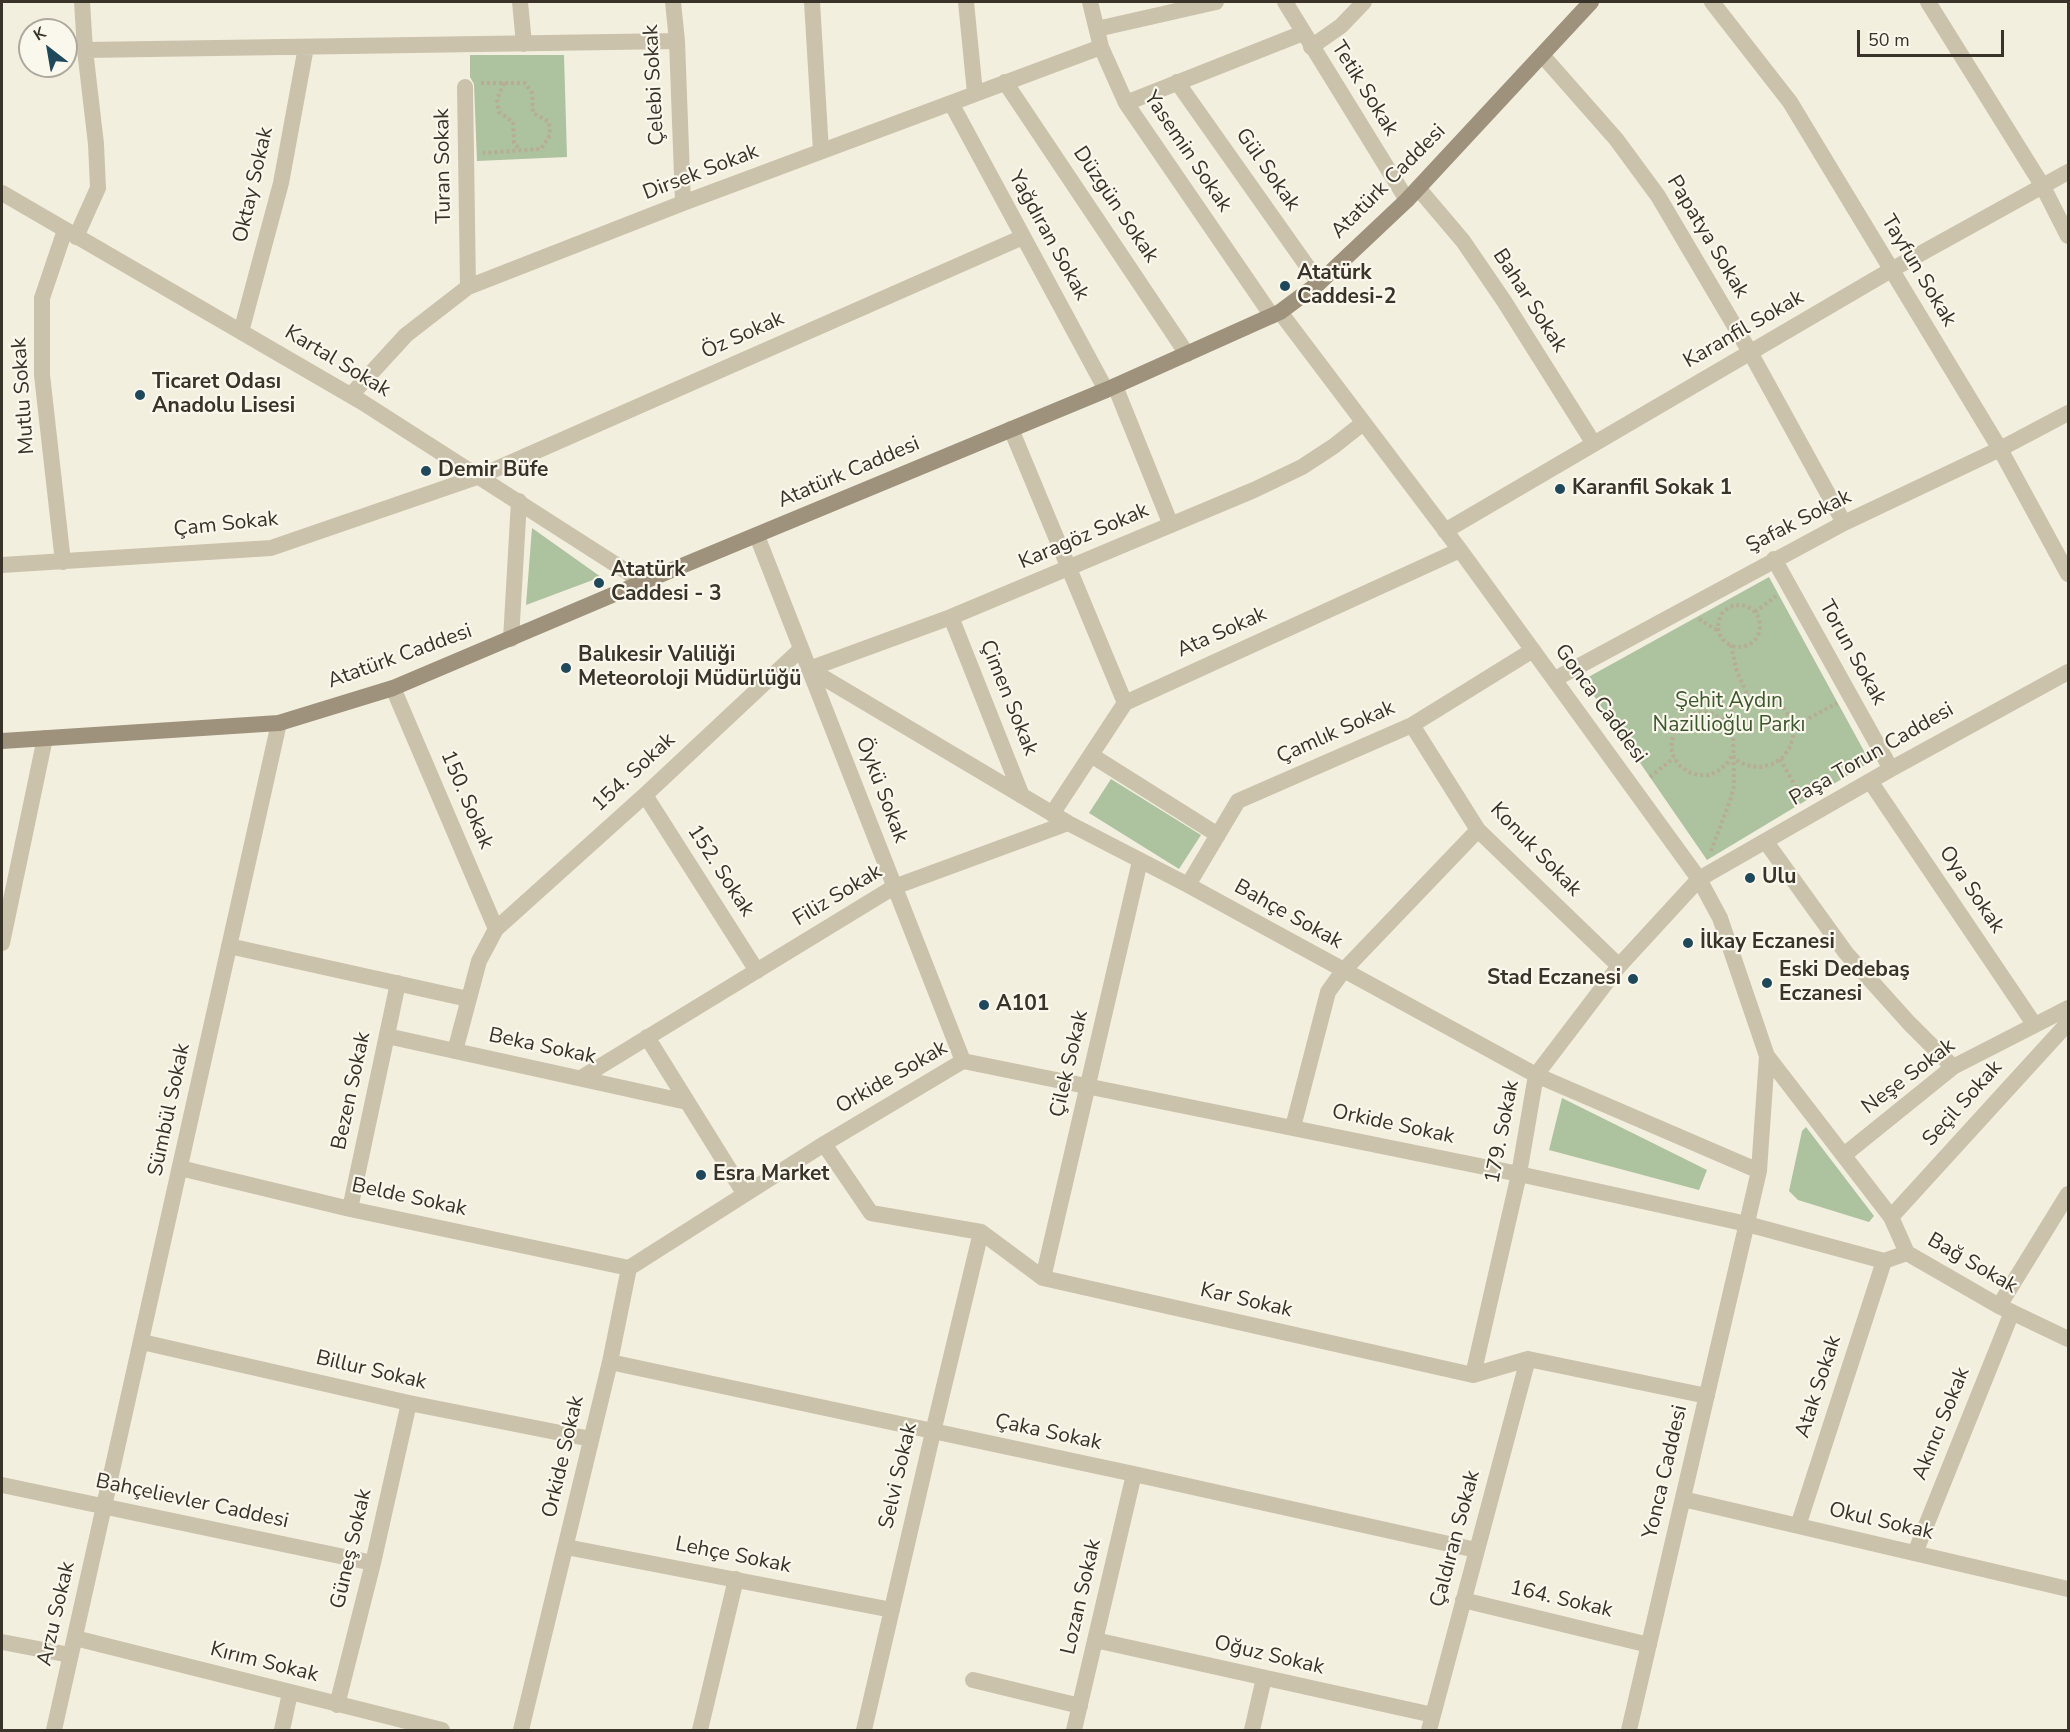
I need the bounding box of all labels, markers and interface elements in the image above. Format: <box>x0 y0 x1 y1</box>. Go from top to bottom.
north arrow <box>18 18 78 78</box>
scale bar <box>1860 18 2007 56</box>
text: K <box>30 22 50 46</box>
street label: Çelebi Sokak <box>639 24 671 146</box>
text: 50 m <box>1868 28 1910 52</box>
street label: Tetik Sokak <box>1325 37 1403 141</box>
street label: Yasemin Sokak <box>1137 87 1237 217</box>
street label: Turan Sokak <box>430 108 458 224</box>
street label: Atatürk Caddesi <box>1326 119 1452 245</box>
street label: Gül Sokak <box>1229 124 1305 216</box>
street label: Oktay Sokak <box>229 125 279 245</box>
street label: Dirsek Sokak <box>640 139 762 207</box>
street label: Düzgün Sokak <box>1067 142 1163 268</box>
street label: Yağdıran Sokak <box>1002 167 1094 305</box>
street label: Papatya Sokak <box>1661 171 1753 303</box>
street label: Tayfun Sokak <box>1875 211 1961 331</box>
street label: Bahar Sokak <box>1486 245 1572 357</box>
place label: Atatürk Caddesi-2 <box>1297 261 1396 311</box>
marker: Atatürk Caddesi-2 <box>1278 279 1292 293</box>
street label: Karanfil Sokak <box>1679 285 1809 375</box>
street label: Öz Sokak <box>698 307 788 365</box>
street label: Kartal Sokak <box>279 321 395 403</box>
street label: Mutlu Sokak <box>7 337 41 455</box>
place label: Ticaret Odası Anadolu Lisesi <box>152 370 295 420</box>
marker: Ticaret Odası Anadolu Lisesi <box>133 388 147 402</box>
street label: Atatürk Caddesi <box>774 432 924 514</box>
place label: Demir Büfe <box>438 458 548 484</box>
marker: Demir Büfe <box>419 464 433 478</box>
place label: Karanfil Sokak 1 <box>1572 476 1732 502</box>
marker: Karanfil Sokak 1 <box>1553 482 1567 496</box>
street label: Şafak Sokak <box>1742 485 1856 559</box>
street label: Karagöz Sokak <box>1015 498 1153 576</box>
street label: Çam Sokak <box>173 507 279 543</box>
place label: Atatürk Caddesi - 3 <box>611 558 722 608</box>
marker: Atatürk Caddesi - 3 <box>592 576 606 590</box>
street label: Torun Sokak <box>1813 596 1891 710</box>
street label: Ata Sokak <box>1173 602 1271 664</box>
street label: Atatürk Caddesi <box>324 619 476 695</box>
street label: Çimen Sokak <box>973 637 1043 759</box>
street label: Gonca Caddesi <box>1548 640 1652 768</box>
place label: Balıkesir Valiliği Meteoroloji Müdürlüğü <box>578 643 801 693</box>
marker: Balıkesir Valiliği Meteoroloji Müdürlüğü <box>559 661 573 675</box>
park label: Şehit Aydın Nazillioğlu Parkı <box>1653 689 1805 739</box>
street label: Çamlık Sokak <box>1273 696 1399 770</box>
street label: Paşa Torun Caddesi <box>1785 698 1959 812</box>
street label: 154. Sokak <box>587 728 681 818</box>
street label: Öykü Sokak <box>849 734 913 846</box>
street label: 150. Sokak <box>434 747 498 853</box>
street label: Konuk Sokak <box>1484 798 1586 902</box>
street label: 152. Sokak <box>681 820 759 922</box>
street label: Oya Sokak <box>1933 842 2009 938</box>
street label: Filiz Sokak <box>789 860 887 932</box>
place label: Ulu <box>1762 865 1796 891</box>
marker: Ulu <box>1743 871 1757 885</box>
street label: Bahçe Sokak <box>1229 875 1347 955</box>
place label: İlkay Eczanesi <box>1700 930 1835 956</box>
marker: İlkay Eczanesi <box>1681 936 1695 950</box>
place label: Eski Dedebaş Eczanesi <box>1779 958 1910 1008</box>
place label: Stad Eczanesi <box>1487 966 1621 992</box>
marker: Stad Eczanesi <box>1626 972 1640 986</box>
marker: Eski Dedebaş Eczanesi <box>1760 976 1774 990</box>
place label: A101 <box>996 992 1049 1018</box>
marker: A101 <box>977 998 991 1012</box>
street label: Çilek Sokak <box>1045 1008 1095 1120</box>
street label: Beka Sokak <box>486 1023 598 1071</box>
street label: Bezen Sokak <box>327 1030 377 1152</box>
street label: Neşe Sokak <box>1857 1034 1961 1120</box>
street label: Orkide Sokak <box>832 1036 952 1120</box>
street label: Sümbül Sokak <box>144 1041 196 1179</box>
street label: Seçil Sokak <box>1918 1056 2008 1152</box>
street label: 179. Sokak <box>1481 1078 1525 1186</box>
street label: Orkide Sokak <box>1330 1100 1456 1150</box>
place label: Esra Market <box>713 1162 829 1188</box>
marker: Esra Market <box>694 1168 708 1182</box>
street label: Belde Sokak <box>349 1174 469 1222</box>
street label: Bağ Sokak <box>1923 1228 2021 1300</box>
street label: Kar Sokak <box>1197 1278 1295 1324</box>
street label: Atak Sokak <box>1791 1333 1847 1441</box>
street label: Billur Sokak <box>313 1346 429 1396</box>
street label: Akıncı Sokak <box>1908 1364 1976 1484</box>
street label: Orkide Sokak <box>538 1394 590 1520</box>
street label: Yonca Caddesi <box>1638 1403 1694 1541</box>
street label: Çaka Sokak <box>992 1409 1104 1457</box>
street label: Selvi Sokak <box>875 1421 923 1531</box>
street label: Çaldıran Sokak <box>1426 1468 1486 1610</box>
street label: Bahçelievler Caddesi <box>93 1469 291 1535</box>
street label: Güneş Sokak <box>326 1487 378 1611</box>
street label: Okul Sokak <box>1826 1498 1936 1546</box>
street label: Lehçe Sokak <box>673 1532 793 1580</box>
street label: Lozan Sokak <box>1057 1537 1107 1657</box>
street label: Arzu Sokak <box>33 1559 81 1669</box>
street label: 164. Sokak <box>1507 1576 1615 1624</box>
street label: Oğuz Sokak <box>1212 1631 1326 1681</box>
street label: Kırım Sokak <box>207 1637 321 1689</box>

